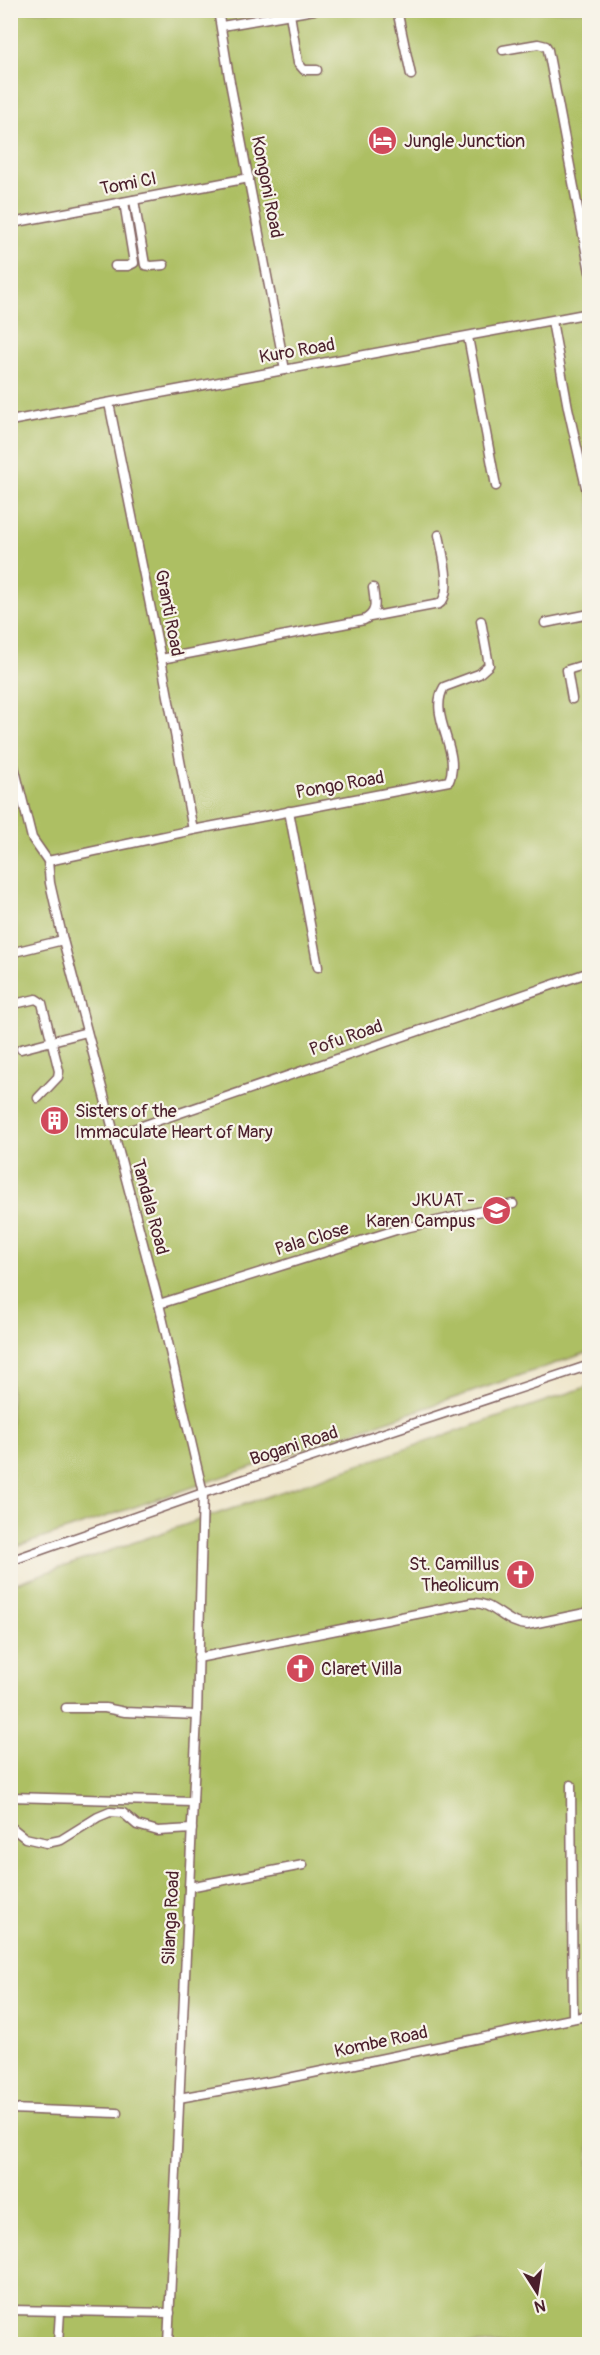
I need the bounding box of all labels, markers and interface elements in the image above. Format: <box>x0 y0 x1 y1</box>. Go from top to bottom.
hotel icon: Jungle Junction <box>367 125 399 157</box>
place label: Jungle Junction <box>404 130 525 153</box>
street label: Kongoni Road <box>246 134 288 240</box>
street label: Tomi Cl <box>98 167 158 201</box>
street label: Kuro Road <box>257 333 337 369</box>
street label: Granti Road <box>149 568 189 658</box>
street label: Pongo Road <box>294 766 386 804</box>
street label: Pofu Road <box>306 1015 386 1061</box>
place label: Sisters of the Immaculate Heart of Mary <box>75 1100 273 1144</box>
building icon: Sisters of the Immaculate Heart of Mary <box>38 1105 70 1137</box>
street label: Tandala Road <box>126 1157 174 1257</box>
place label: JKUAT - Karen Campus <box>366 1189 475 1233</box>
school or university icon: JKUAT - Karen Campus <box>480 1194 512 1226</box>
street label: Pala Close <box>272 1217 352 1261</box>
street label: Bogani Road <box>247 1421 341 1471</box>
place label: St. Camillus Theolicum <box>409 1553 499 1597</box>
church icon: St. Camillus Theolicum <box>504 1558 536 1590</box>
church icon: Claret Villa <box>284 1653 316 1685</box>
place label: Claret Villa <box>321 1658 402 1681</box>
street label: Silanga Road <box>157 1870 185 1966</box>
street label: Kombe Road <box>332 2021 430 2063</box>
north arrow <box>507 2262 567 2322</box>
text: N <box>532 2295 547 2317</box>

